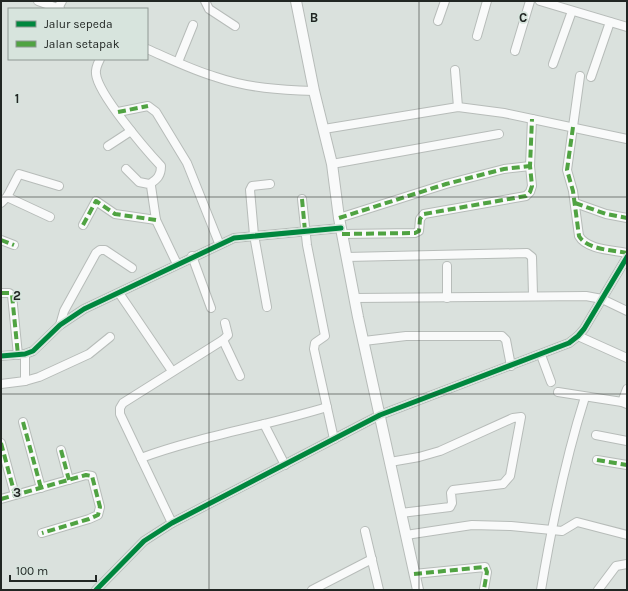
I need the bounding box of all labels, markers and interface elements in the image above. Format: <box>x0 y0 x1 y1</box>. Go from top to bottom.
legend <box>8 8 148 60</box>
text: B <box>310 10 318 25</box>
text: C <box>519 10 527 25</box>
text: Jalur sepeda <box>44 17 113 31</box>
text: Jalan setapak <box>44 37 120 51</box>
text: 1 <box>15 91 19 106</box>
text: 2 <box>13 288 21 303</box>
text: 3 <box>13 485 21 500</box>
scale bar <box>10 557 96 583</box>
text: 100 m <box>16 564 48 578</box>

